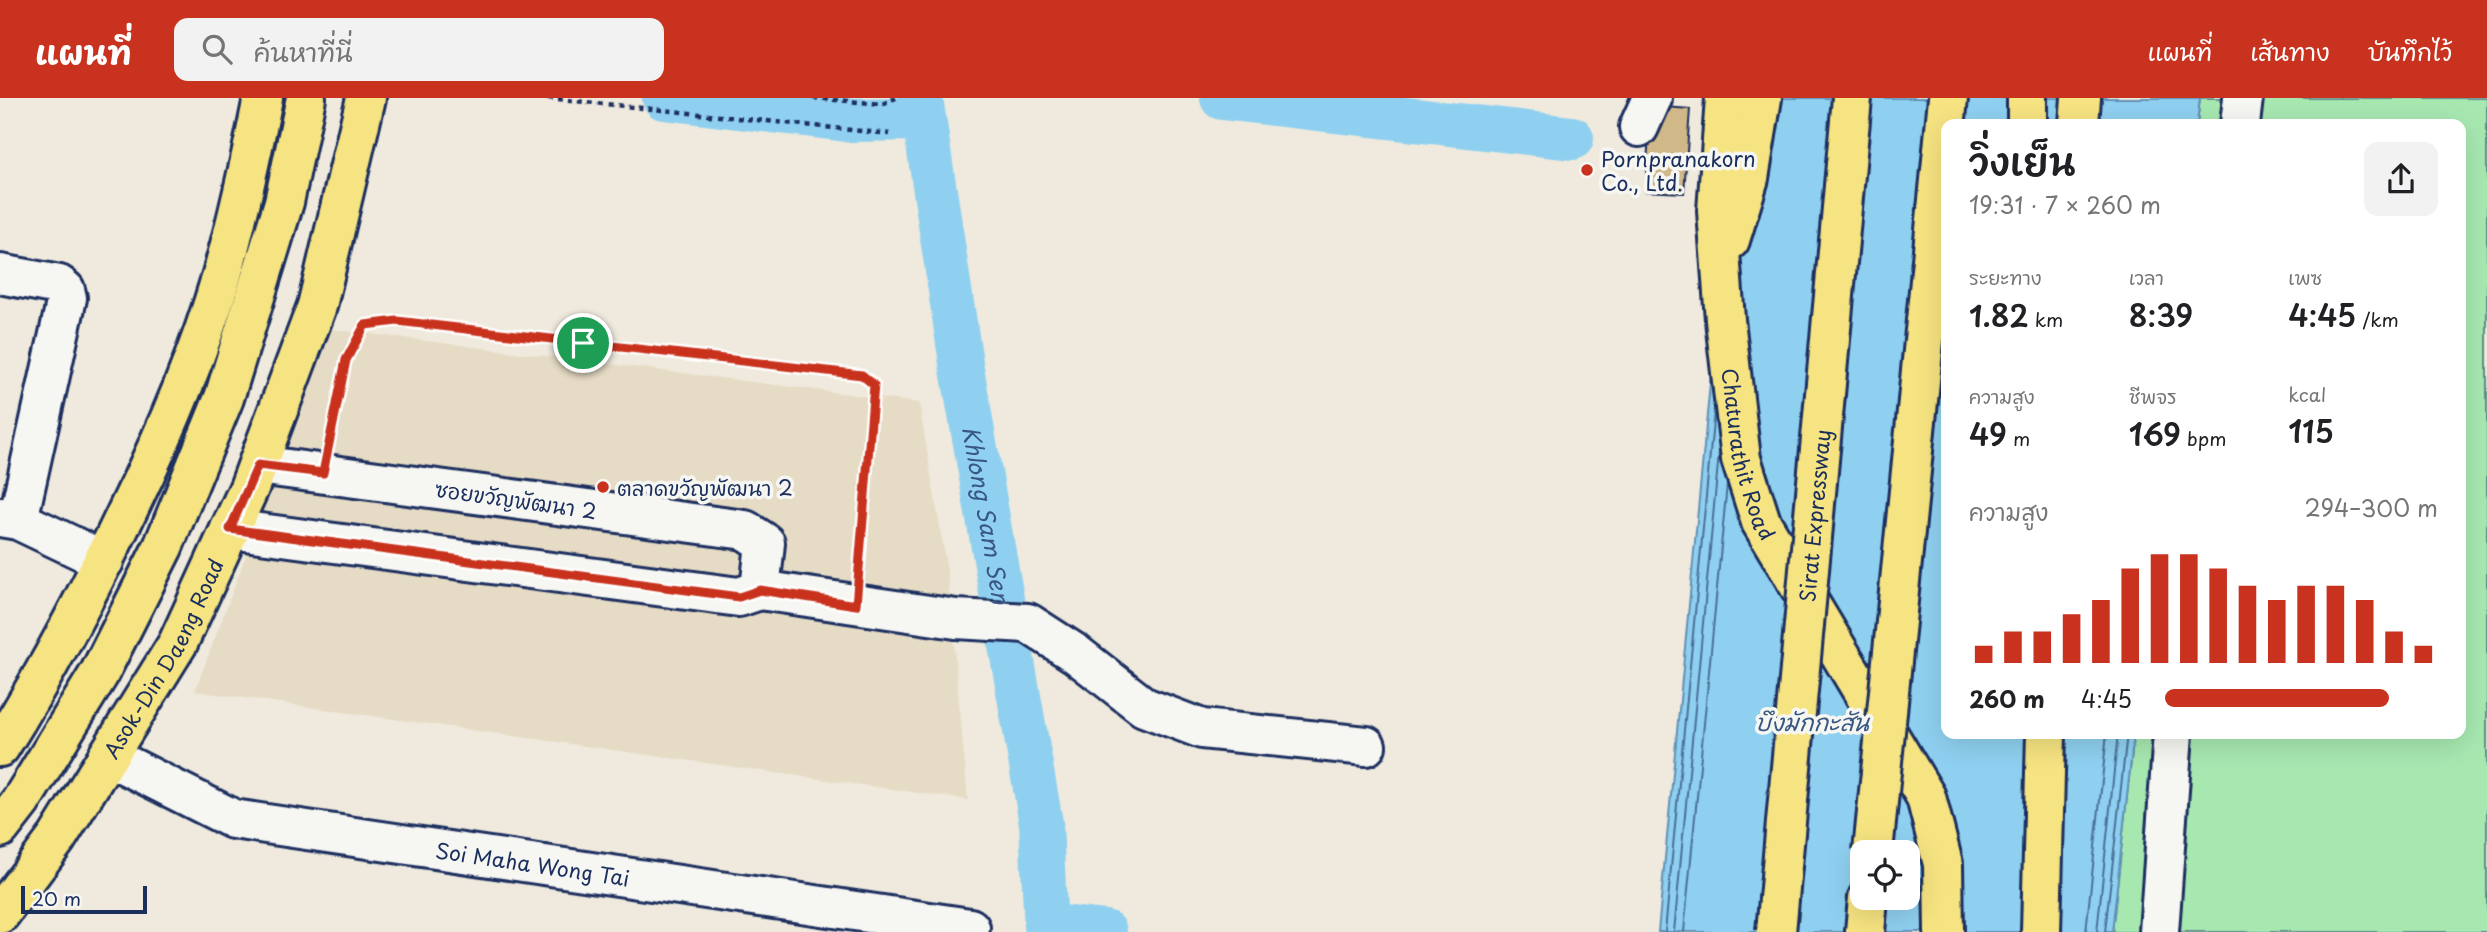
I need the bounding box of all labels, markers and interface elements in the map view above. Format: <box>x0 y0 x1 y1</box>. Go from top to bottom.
search box <box>174 18 664 81</box>
text: แผนที่ <box>35 26 132 76</box>
icon: search <box>198 30 236 68</box>
text: ค้นหาที่นี่ <box>254 32 353 71</box>
text: แผนที่ <box>2147 33 2212 69</box>
text: เส้นทาง <box>2250 33 2330 69</box>
text: บันทึกไว้ <box>2368 33 2452 69</box>
text: วิ่งเย็น <box>1969 132 2075 189</box>
place label: Pornpranakorn Co., Ltd. <box>1601 142 1756 198</box>
button: share <box>2364 142 2438 216</box>
marker: Pornpranakorn Co., Ltd. <box>1579 162 1595 178</box>
text: 19:31 · 7 × 260 m <box>1969 187 2161 222</box>
text: ระยะทาง <box>1969 263 2042 291</box>
text: เวลา <box>2129 263 2164 291</box>
text: เพซ <box>2288 263 2322 291</box>
text: 1.82 <box>1969 292 2029 337</box>
text: 8:39 <box>2129 292 2193 337</box>
text: 4:45 <box>2288 292 2356 337</box>
text: km <box>2029 305 2063 333</box>
text: /km <box>2356 305 2399 333</box>
pin <box>553 313 613 373</box>
icon: arrive <box>564 324 602 362</box>
street label: Chaturathit Road <box>1715 366 1784 546</box>
text: kcal <box>2288 380 2326 408</box>
text: ความสูง <box>1969 382 2035 410</box>
text: ชีพจร <box>2129 382 2177 410</box>
text: 115 <box>2288 408 2334 453</box>
text: 49 <box>1969 411 2007 456</box>
text: 169 <box>2129 411 2181 456</box>
water label: Khlong Sam Sen <box>955 423 1020 607</box>
text: m <box>2007 424 2030 452</box>
text: bpm <box>2181 424 2226 452</box>
street label: Sirat Expressway <box>1790 428 1838 603</box>
place label: ตลาดขวัญพัฒนา 2 <box>617 471 793 503</box>
street label: ซอยขวัญพัฒนา 2 <box>433 472 599 526</box>
marker: ตลาดขวัญพัฒนา 2 <box>595 479 611 495</box>
text: 294–300 m <box>2305 490 2438 525</box>
text: ความสูง <box>1969 494 2048 529</box>
street label: Asok-Din Daeng Road <box>94 553 231 764</box>
text: 260 m <box>1969 681 2045 716</box>
text: 4:45 <box>2081 681 2132 716</box>
water label: บึงมักกะสัน <box>1755 704 1871 739</box>
street label: Soi Maha Wong Tai <box>434 833 632 893</box>
map controls <box>1850 840 1920 910</box>
button: locate <box>1850 840 1920 910</box>
scale bar <box>21 883 147 915</box>
text: 20 m <box>32 884 81 912</box>

